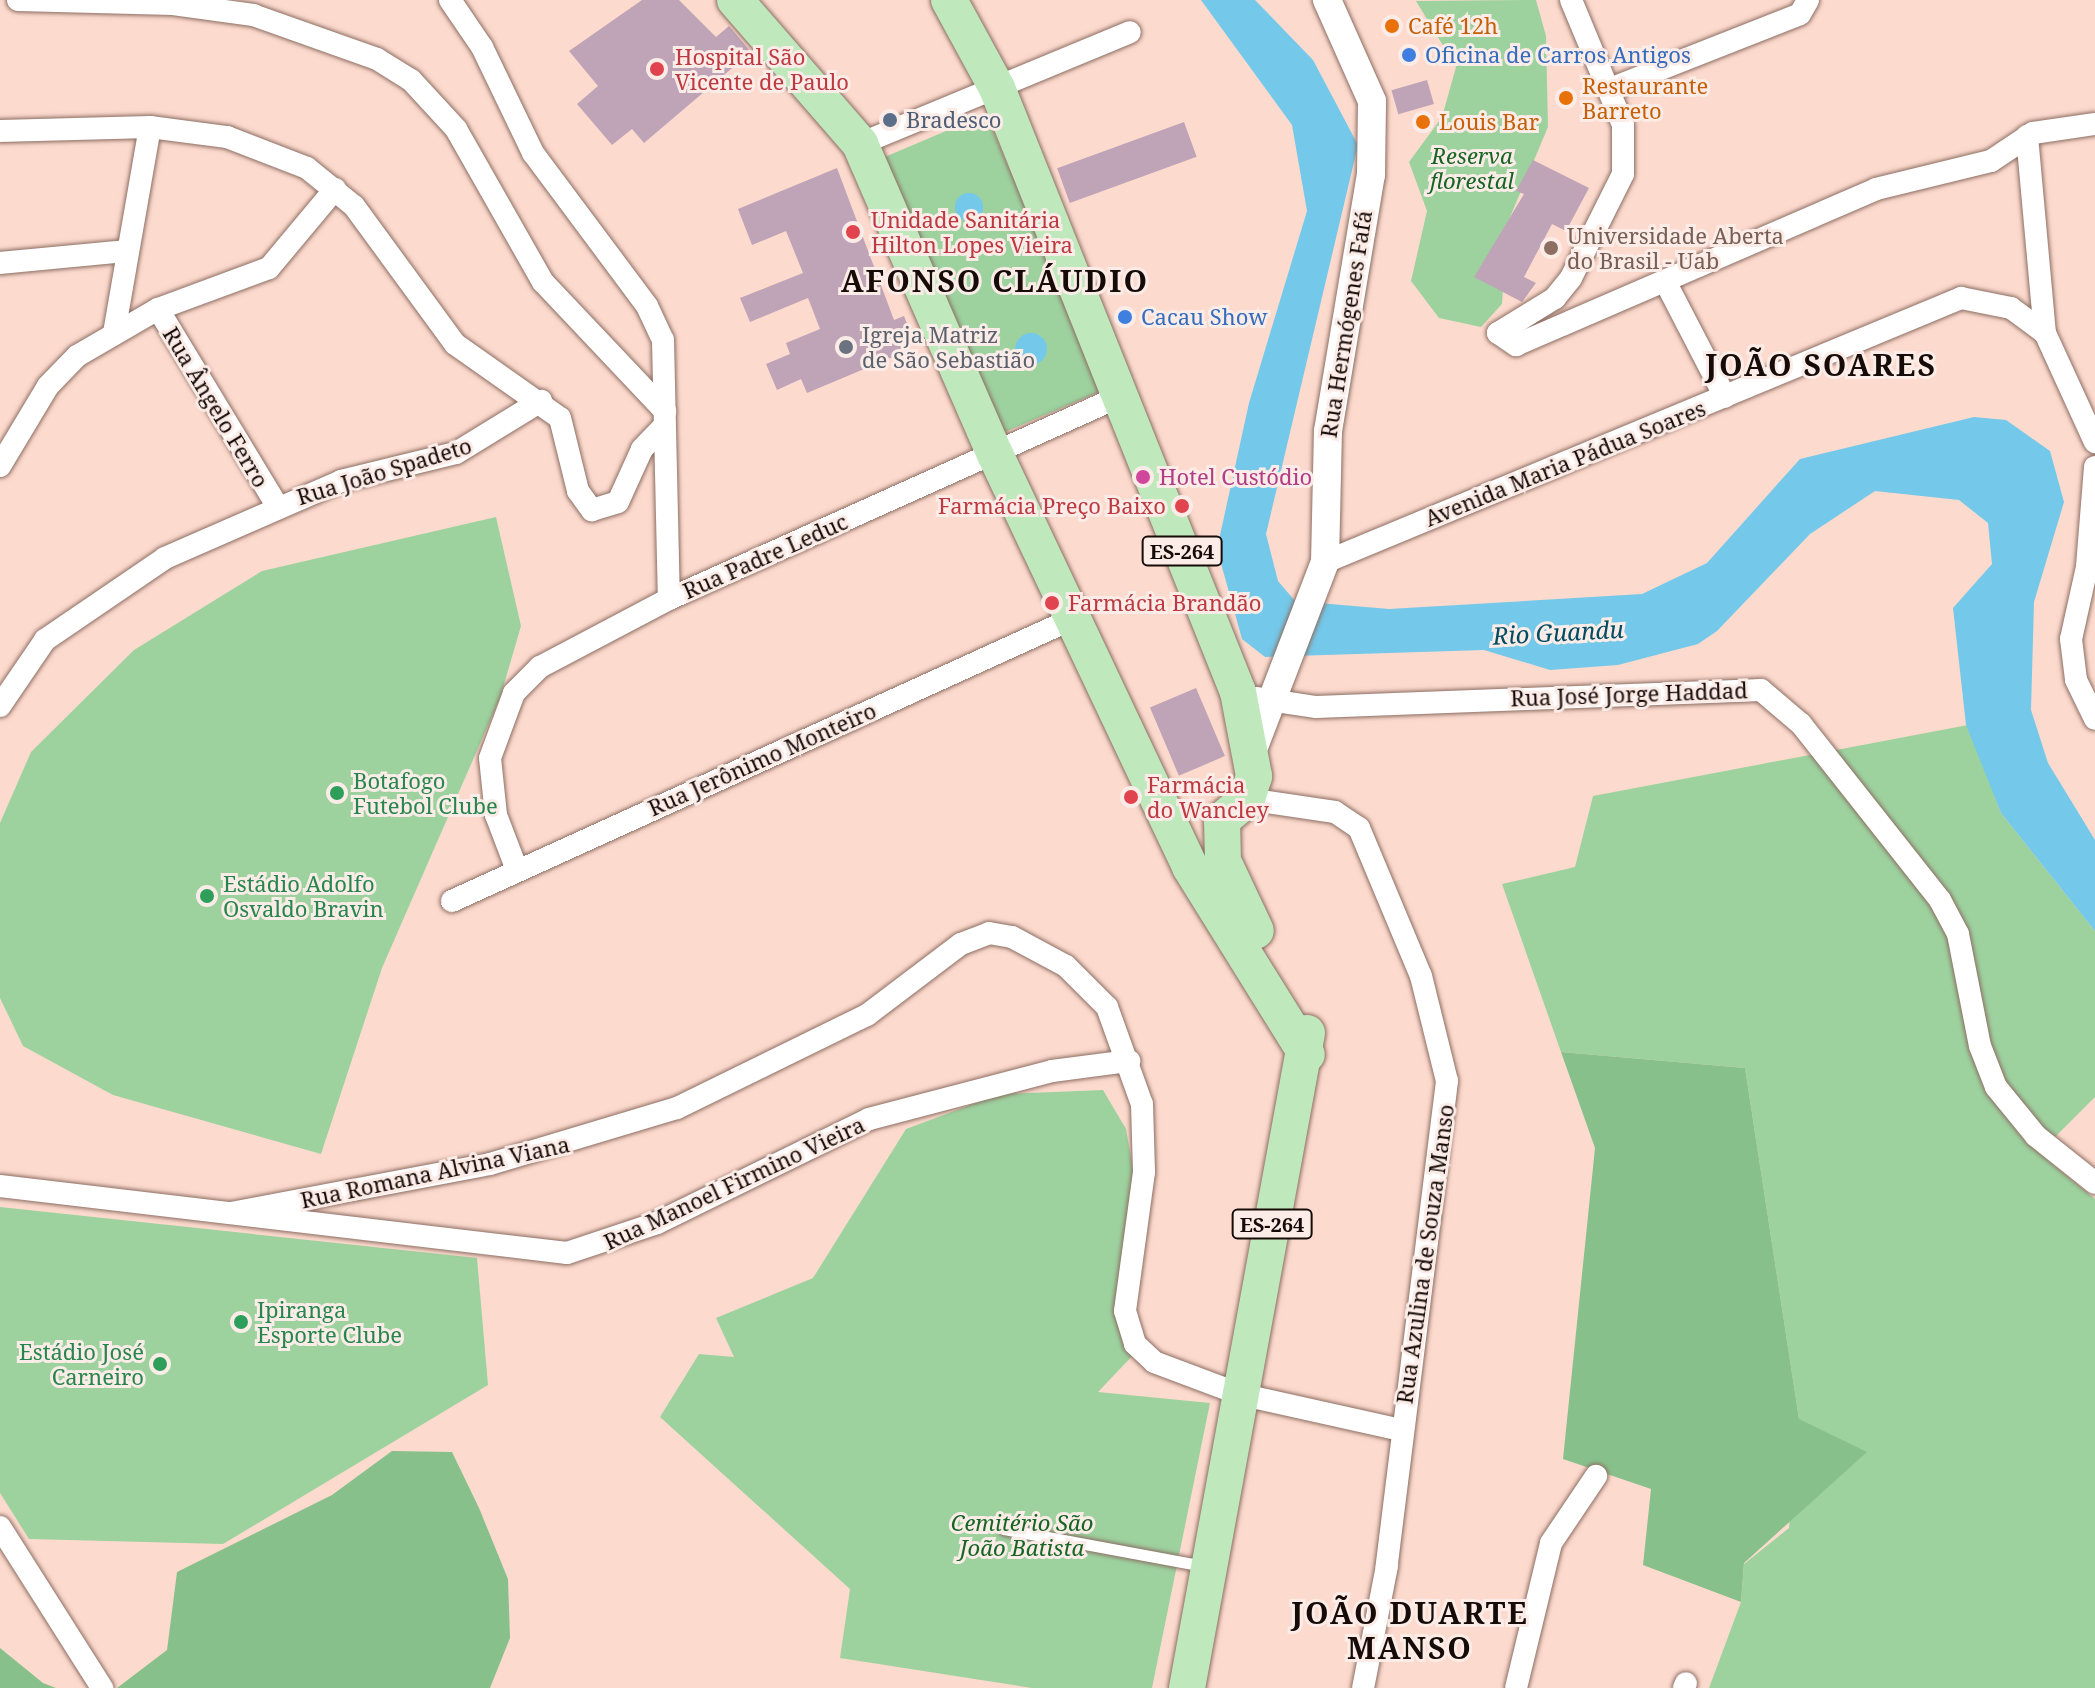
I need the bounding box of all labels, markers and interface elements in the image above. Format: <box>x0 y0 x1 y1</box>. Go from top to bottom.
place label: Café 12h <box>1408 13 1498 39</box>
marker: Café 12h <box>1383 17 1401 35</box>
place label: Oficina de Carros Antigos <box>1425 42 1691 68</box>
place label: Hospital São Vicente de Paulo <box>675 43 849 94</box>
marker: Oficina de Carros Antigos <box>1400 46 1418 64</box>
marker: Hospital São Vicente de Paulo <box>646 58 668 80</box>
place label: Restaurante Barreto <box>1582 72 1708 124</box>
marker: Restaurante Barreto <box>1557 89 1575 107</box>
place label: Bradesco <box>906 107 1001 133</box>
place label: Louis Bar <box>1439 109 1539 135</box>
marker: Bradesco <box>881 111 899 129</box>
marker: Louis Bar <box>1414 113 1432 131</box>
park label: Reserva florestal <box>1430 142 1514 194</box>
place label: Unidade Sanitária Hilton Lopes Vieira <box>871 206 1073 258</box>
street label: Rua Hermógenes Fafá <box>1315 208 1377 440</box>
marker: Unidade Sanitária Hilton Lopes Vieira <box>842 221 864 243</box>
place label: Universidade Aberta do Brasil - Uab <box>1567 222 1784 274</box>
marker: Universidade Aberta do Brasil - Uab <box>1542 239 1560 257</box>
district label: AFONSO CLÁUDIO <box>841 263 1149 299</box>
place label: Cacau Show <box>1141 304 1267 330</box>
marker: Cacau Show <box>1116 308 1134 326</box>
place label: Igreja Matriz de São Sebastião <box>862 321 1035 372</box>
street label: Rua Ângelo Ferro <box>158 322 274 492</box>
marker: Igreja Matriz de São Sebastião <box>837 338 855 356</box>
district label: JOÃO SOARES <box>1705 347 1937 383</box>
street label: Avenida Maria Pádua Soares <box>1421 394 1709 532</box>
street label: Rua João Spadeto <box>293 432 475 510</box>
place label: Hotel Custódio <box>1159 464 1312 490</box>
marker: Hotel Custódio <box>1134 468 1152 486</box>
place label: Farmácia Preço Baixo <box>938 493 1166 519</box>
marker: Farmácia Preço Baixo <box>1173 497 1191 515</box>
street label: Rua Padre Leduc <box>679 508 851 604</box>
road number: ES-264 <box>1140 535 1224 567</box>
place label: Farmácia Brandão <box>1068 590 1261 616</box>
marker: Farmácia Brandão <box>1043 594 1061 612</box>
water label: Rio Guandu <box>1492 614 1624 650</box>
street label: Rua José Jorge Haddad <box>1510 677 1748 711</box>
street label: Rua Jerônimo Monteiro <box>644 697 880 821</box>
place label: Botafogo Futebol Clube <box>353 767 498 818</box>
place label: Farmácia do Wancley <box>1147 771 1269 822</box>
marker: Botafogo Futebol Clube <box>328 784 346 802</box>
marker: Farmácia do Wancley <box>1122 788 1140 806</box>
place label: Estádio Adolfo Osvaldo Bravin <box>223 870 384 922</box>
marker: Estádio Adolfo Osvaldo Bravin <box>198 887 216 905</box>
street label: Rua Azulina de Souza Manso <box>1391 1103 1459 1405</box>
street label: Rua Manoel Firmino Vieira <box>599 1111 869 1255</box>
street label: Rua Romana Alvina Viana <box>298 1131 572 1213</box>
road number: ES-264 <box>1230 1208 1314 1240</box>
place label: Ipiranga Esporte Clube <box>257 1296 402 1348</box>
marker: Ipiranga Esporte Clube <box>232 1313 250 1331</box>
place label: Estádio José Carneiro <box>19 1338 144 1390</box>
marker: Estádio José Carneiro <box>151 1355 169 1373</box>
park label: Cemitério São João Batista <box>951 1509 1093 1560</box>
district label: JOÃO DUARTE MANSO <box>1291 1595 1529 1666</box>

